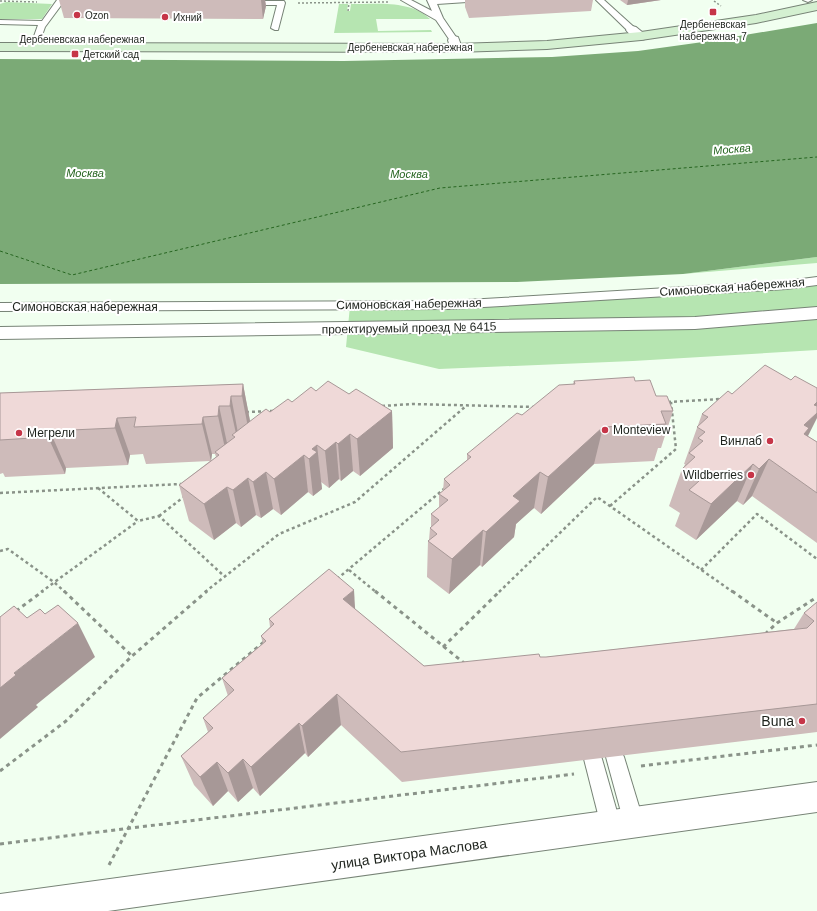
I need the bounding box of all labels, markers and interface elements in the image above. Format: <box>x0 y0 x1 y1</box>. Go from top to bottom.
marker: Дербеневская набережная, 7 <box>708 7 718 17</box>
marker: Ozon <box>72 10 82 20</box>
place label: Ozon <box>85 10 109 21</box>
marker: Ихний <box>160 12 170 22</box>
place label: Ихний <box>173 12 202 23</box>
place label: Дербеневская набережная, 7 <box>679 19 747 42</box>
street label: Дербеневская набережная <box>19 34 145 45</box>
street label: Дербеневская набережная <box>347 42 473 53</box>
marker: Детский сад <box>70 49 80 59</box>
place label: Детский сад <box>83 49 139 60</box>
water label: Москва <box>713 141 751 157</box>
water label: Москва <box>66 167 104 179</box>
water label: Москва <box>390 168 428 180</box>
street label: Симоновская набережная <box>659 275 805 299</box>
street label: Симоновская набережная <box>336 296 482 312</box>
street label: Симоновская набережная <box>12 300 158 314</box>
street label: проектируемый проезд № 6415 <box>321 319 497 337</box>
place label: Monteview <box>613 423 671 437</box>
marker: Monteview <box>600 425 610 435</box>
place label: Мегрели <box>27 426 75 440</box>
marker: Мегрели <box>14 428 24 438</box>
place label: Винлаб <box>720 434 762 448</box>
marker: Винлаб <box>765 436 775 446</box>
place label: Wildberries <box>683 468 743 482</box>
marker: Wildberries <box>746 470 756 480</box>
place label: Buna <box>761 713 794 729</box>
marker: Buna <box>797 716 807 726</box>
street label: улица Виктора Маслова <box>330 835 488 873</box>

